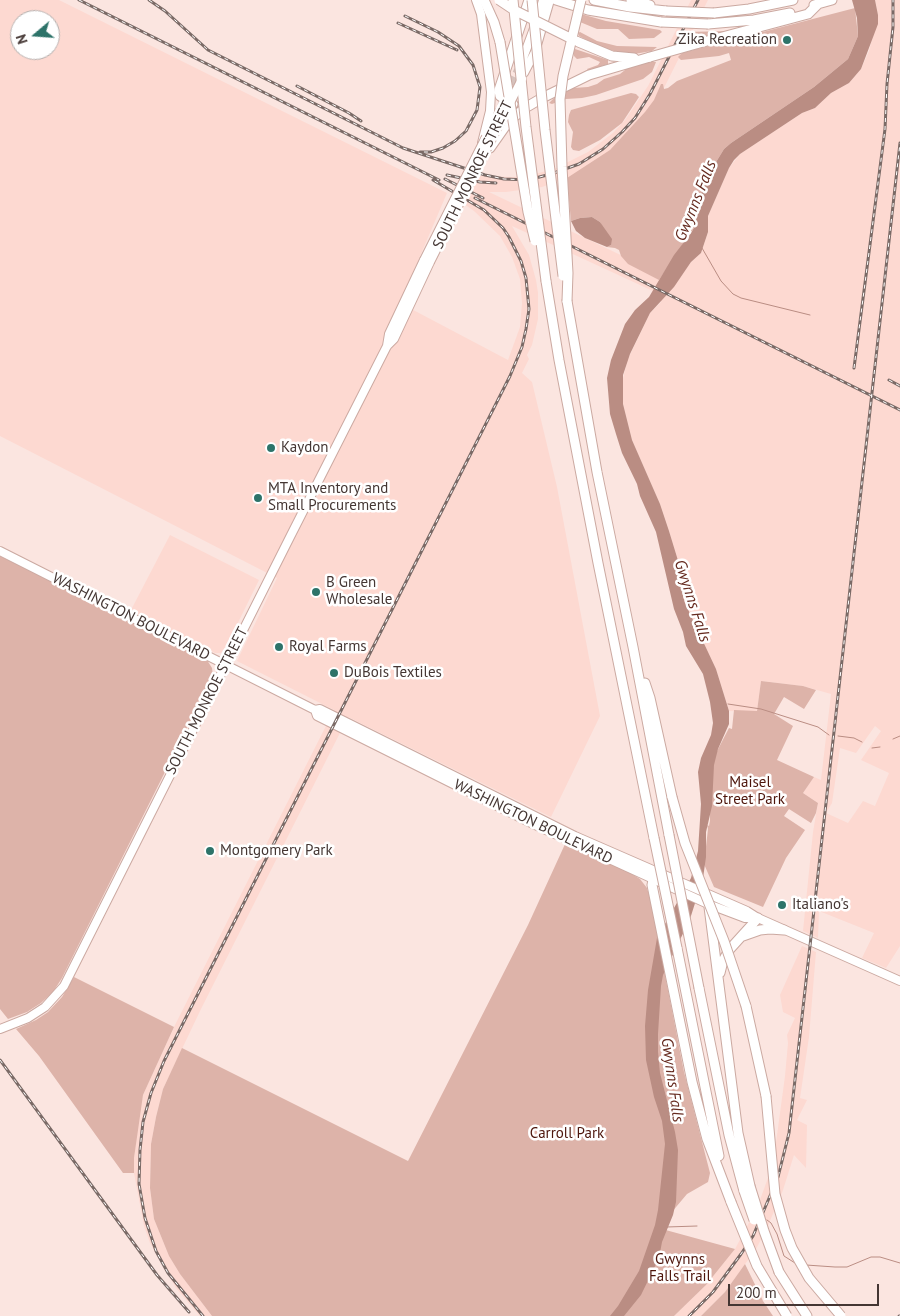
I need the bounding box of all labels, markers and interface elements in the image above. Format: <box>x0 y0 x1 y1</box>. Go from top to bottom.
north arrow <box>10 10 60 60</box>
place label: Zika Recreation <box>678 31 777 49</box>
text: N <box>12 32 32 46</box>
marker: Zika Recreation <box>781 34 793 46</box>
street label: SOUTH MONROE STREET <box>429 98 517 252</box>
water label: Gwynns Falls <box>671 158 721 244</box>
place label: Kaydon <box>281 439 328 457</box>
marker: Kaydon <box>265 442 277 454</box>
place label: MTA Inventory and Small Procurements <box>268 480 396 515</box>
marker: MTA Inventory and Small Procurements <box>252 492 264 504</box>
water label: Gwynns Falls <box>670 557 714 645</box>
street label: WASHINGTON BOULEVARD <box>49 569 213 665</box>
place label: B Green Wholesale <box>326 574 392 609</box>
marker: B Green Wholesale <box>310 586 322 598</box>
street label: SOUTH MONROE STREET <box>162 624 252 778</box>
place label: Royal Farms <box>289 638 367 656</box>
marker: Royal Farms <box>273 641 285 653</box>
place label: DuBois Textiles <box>344 664 442 682</box>
marker: DuBois Textiles <box>328 667 340 679</box>
park label: Maisel Street Park <box>715 774 785 809</box>
street label: WASHINGTON BOULEVARD <box>451 776 615 868</box>
place label: Montgomery Park <box>220 842 333 860</box>
marker: Montgomery Park <box>204 845 216 857</box>
place label: Italiano's <box>792 896 849 914</box>
marker: Italiano's <box>776 899 788 911</box>
water label: Gwynns Falls <box>657 1036 687 1124</box>
park label: Carroll Park <box>530 1125 604 1143</box>
park label: Gwynns Falls Trail <box>649 1251 711 1286</box>
scale bar <box>730 1274 881 1306</box>
text: 200 m <box>736 1283 777 1302</box>

